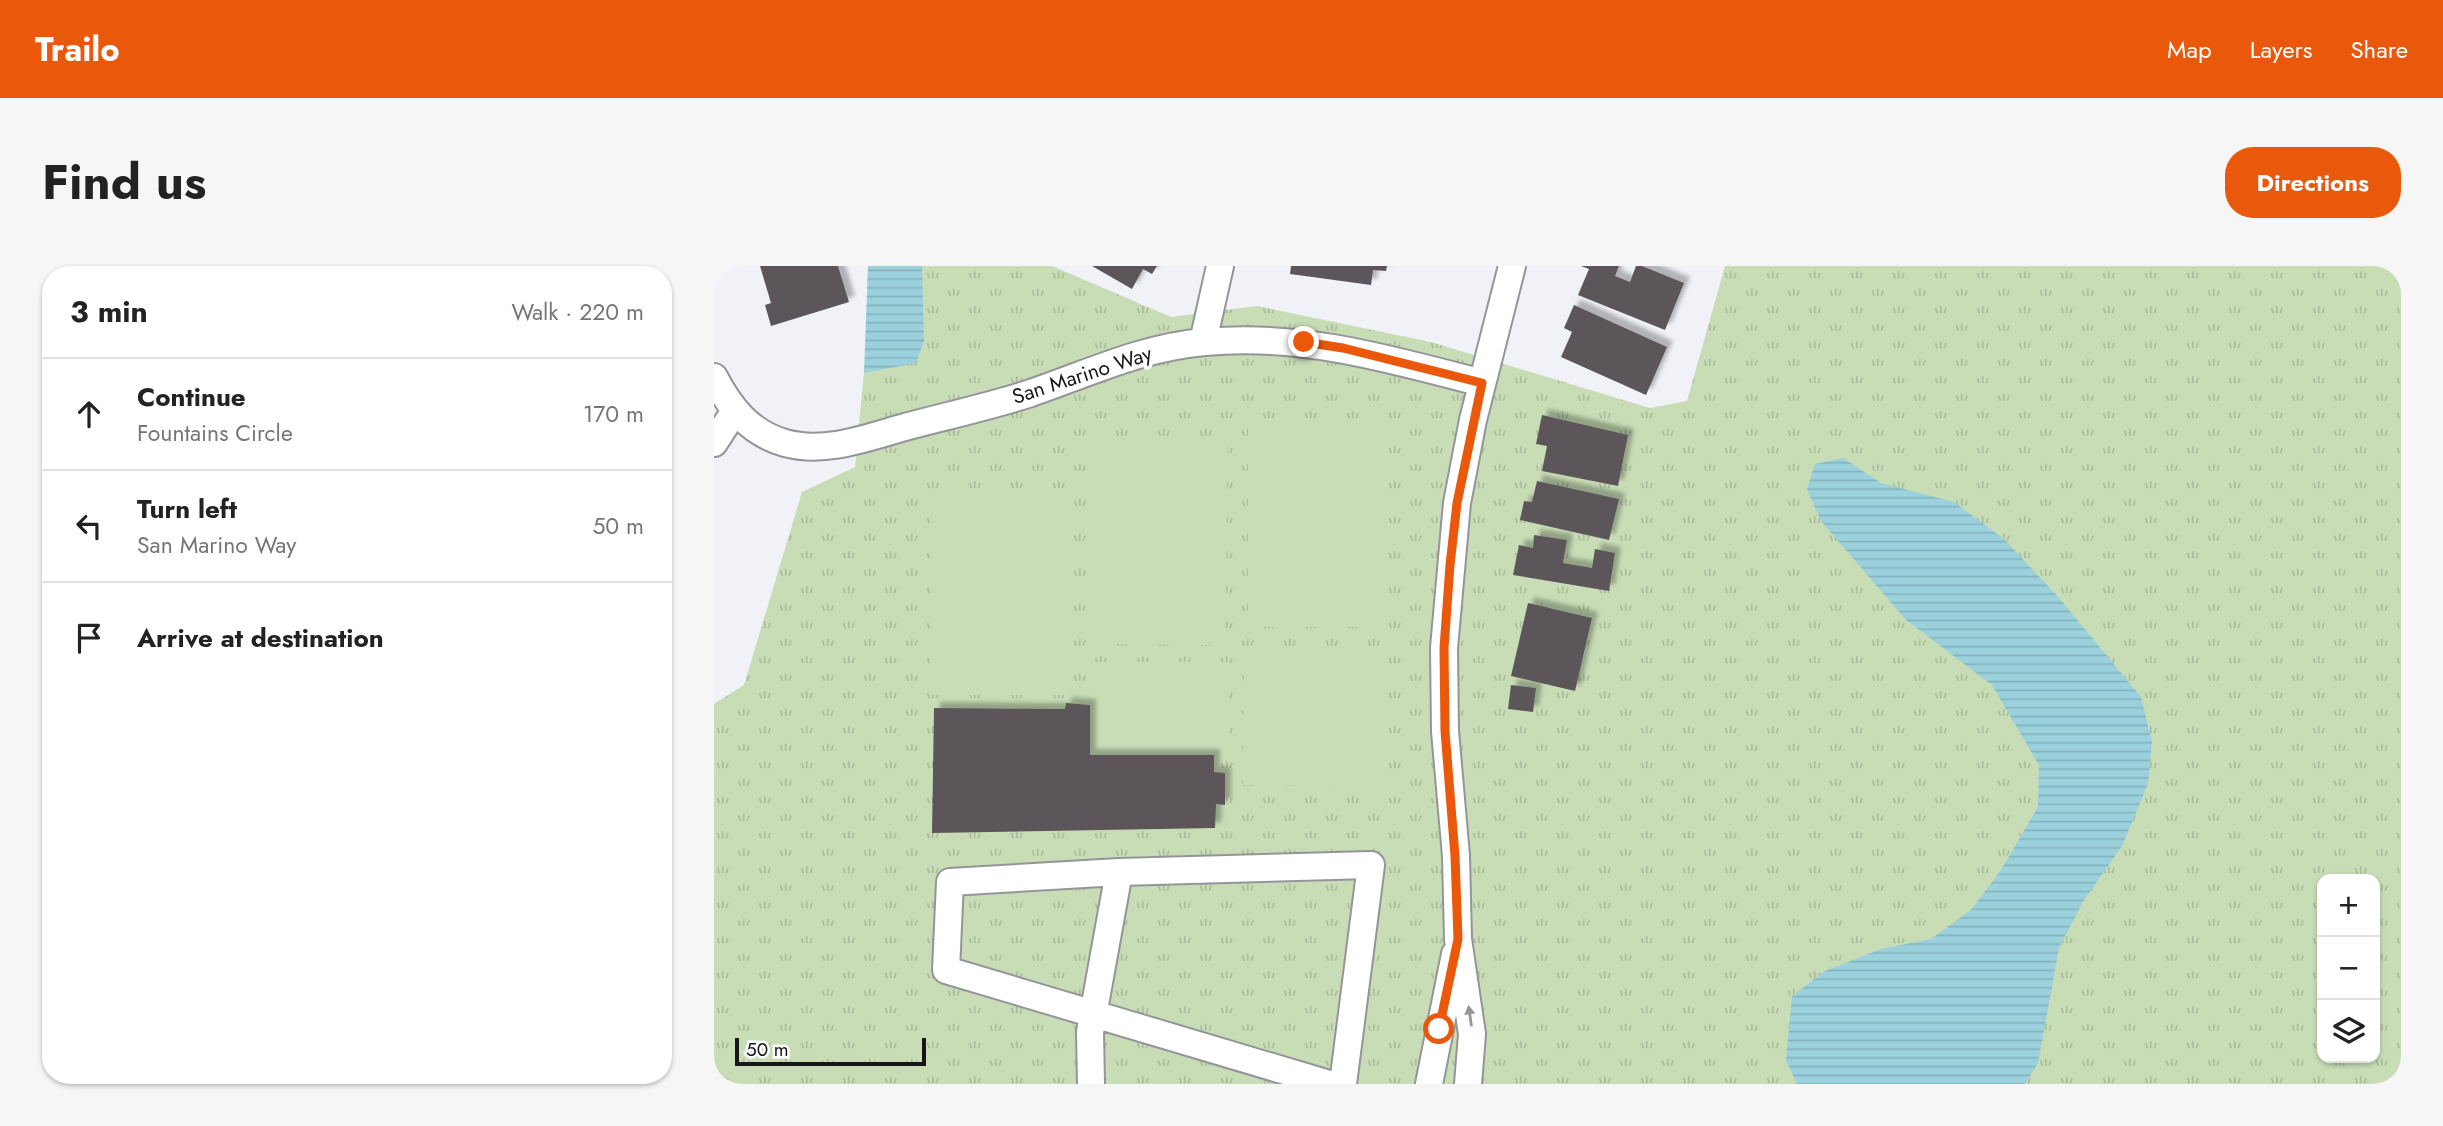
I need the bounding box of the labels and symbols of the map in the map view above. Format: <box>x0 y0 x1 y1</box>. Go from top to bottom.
route end <box>1288 326 1319 357</box>
street label: San Marino Way <box>1008 338 1157 412</box>
one-way arrow <box>1464 1005 1475 1027</box>
route start <box>1423 1013 1454 1044</box>
scale bar <box>735 1035 926 1067</box>

